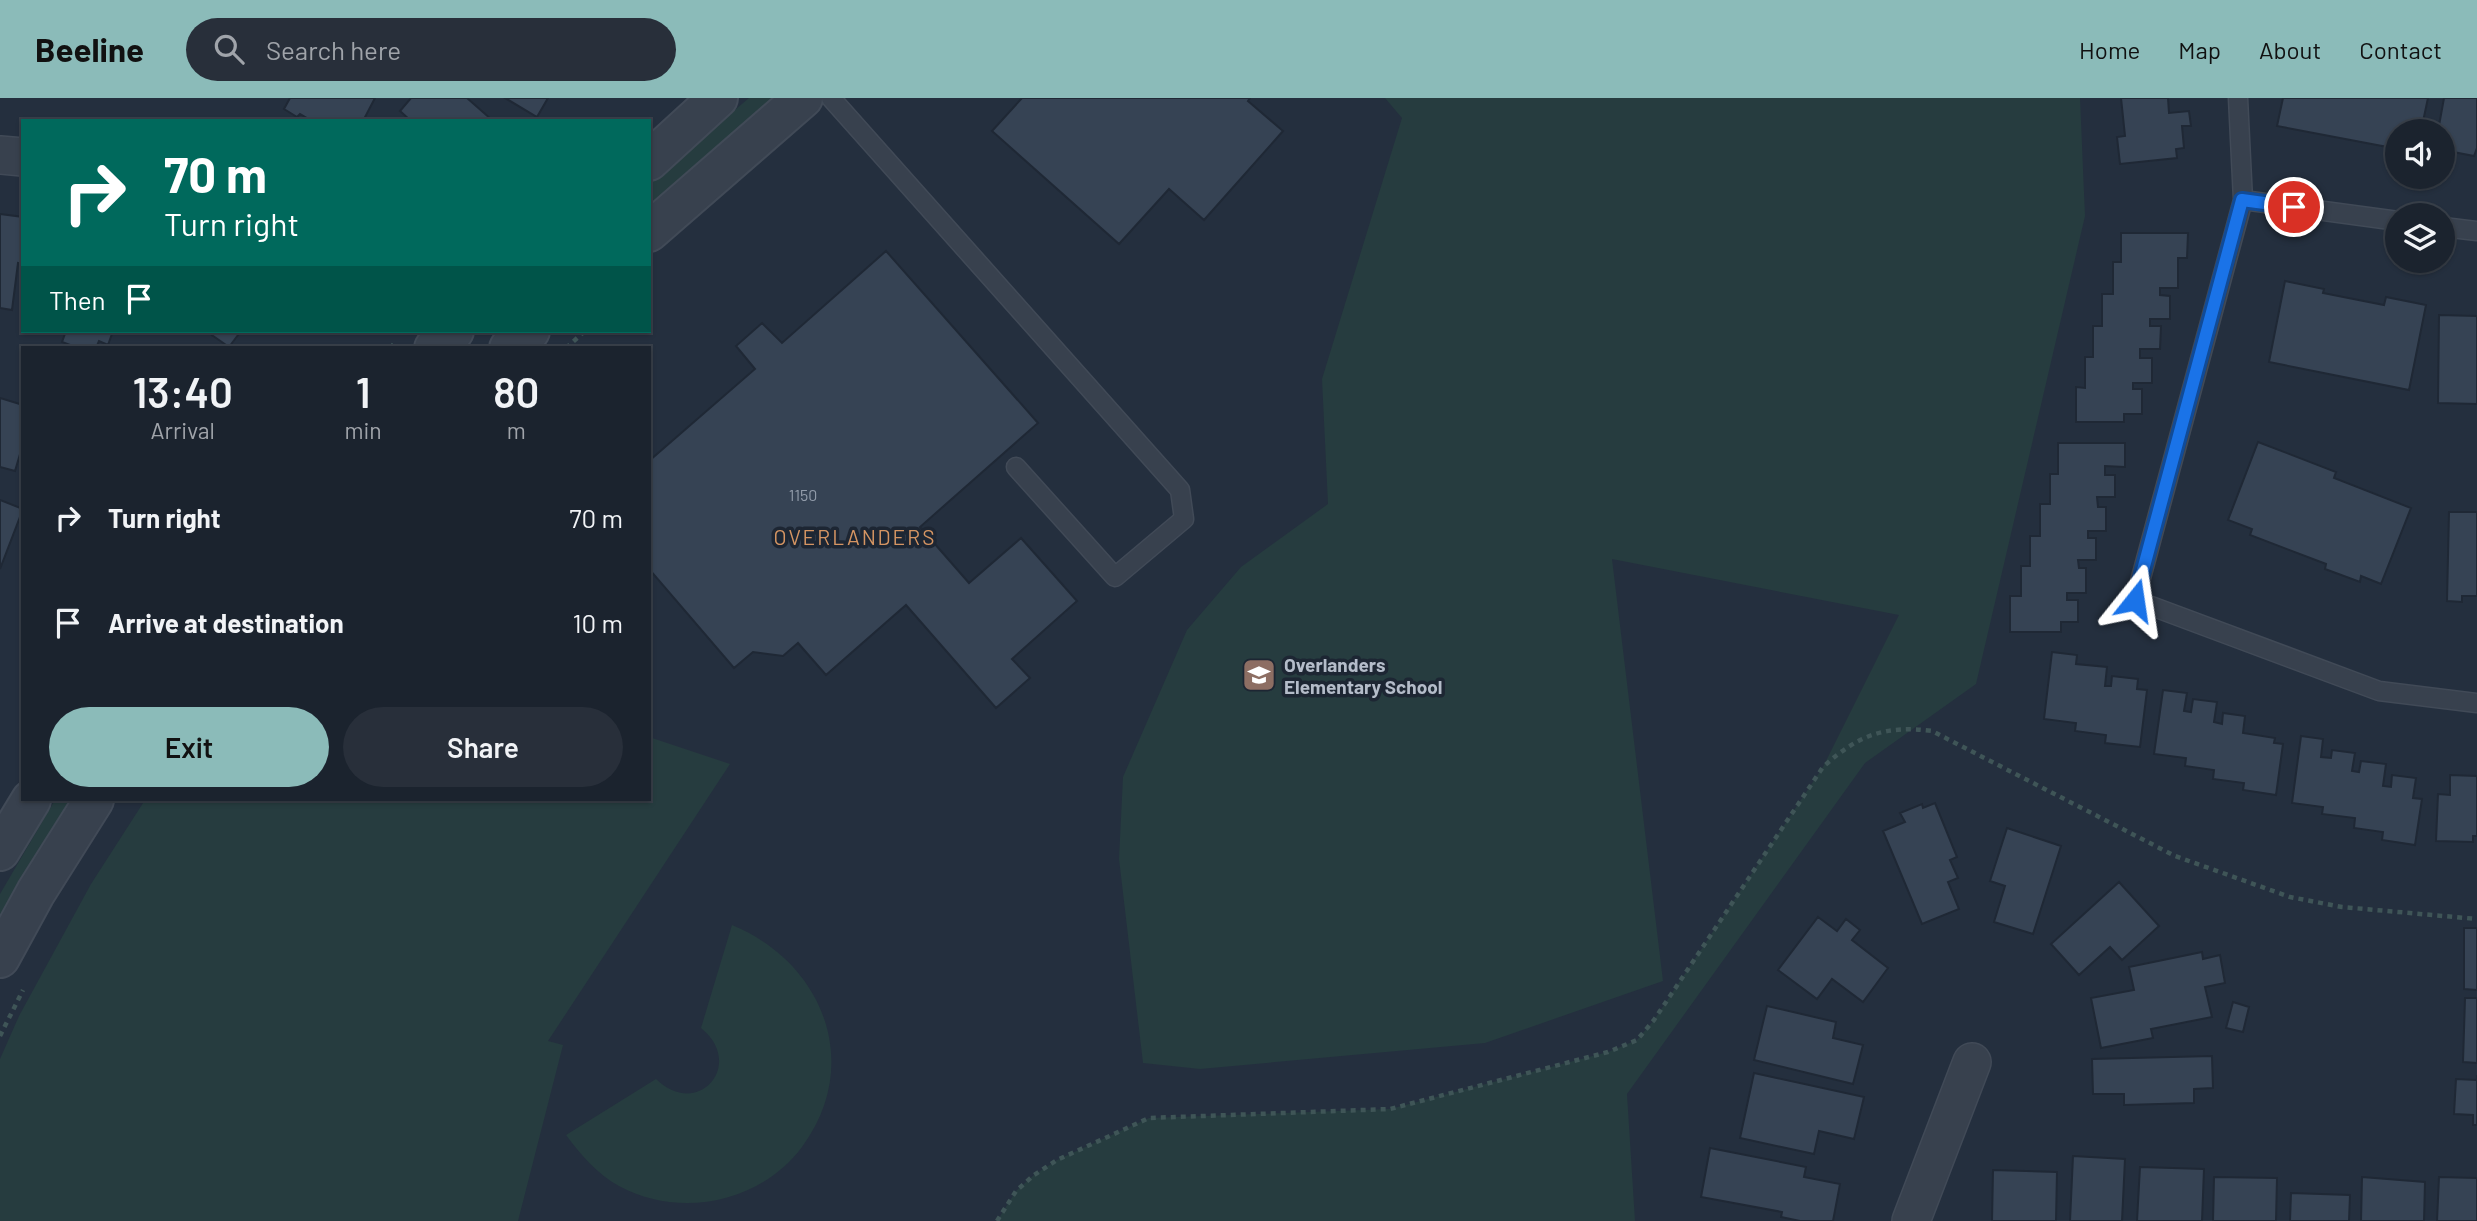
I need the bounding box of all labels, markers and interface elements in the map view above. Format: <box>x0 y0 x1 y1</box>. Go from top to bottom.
search box <box>186 18 676 81</box>
text: Beeline <box>35 29 144 69</box>
icon: search <box>210 30 248 68</box>
text: Search here <box>266 34 401 65</box>
text: Home <box>2079 35 2140 64</box>
text: Map <box>2178 35 2221 64</box>
text: About <box>2259 35 2321 64</box>
text: Contact <box>2359 35 2442 64</box>
map controls <box>2385 119 2455 273</box>
button: sound <box>2385 119 2455 189</box>
text: 70 m <box>164 144 267 203</box>
icon: right <box>49 147 140 238</box>
pin <box>2264 177 2324 237</box>
icon: arrive <box>2275 188 2313 226</box>
button: layers <box>2385 203 2455 273</box>
text: Turn right <box>164 204 299 242</box>
icon: arrive <box>120 280 158 318</box>
text: Then <box>49 284 106 315</box>
text: 13:40 <box>132 366 233 416</box>
text: 1 <box>356 366 371 416</box>
text: 80 <box>493 366 539 416</box>
text: Arrival <box>151 416 215 444</box>
text: min <box>344 416 382 444</box>
text: m <box>507 416 526 444</box>
house number: 1150 <box>789 485 817 504</box>
icon: right <box>49 499 87 537</box>
text: Turn right <box>108 502 221 533</box>
text: 70 m <box>569 502 623 533</box>
district label: OVERLANDERS <box>774 524 936 549</box>
position arrow <box>2098 563 2172 637</box>
icon: arrive <box>49 604 87 642</box>
text: Arrive at destination <box>108 607 344 638</box>
text: 10 m <box>573 607 623 638</box>
place label: Overlanders Elementary School <box>1284 653 1442 698</box>
school or university icon: Overlanders Elementary School <box>1240 656 1278 694</box>
button: Exit <box>49 707 329 787</box>
button: Share <box>343 707 623 787</box>

